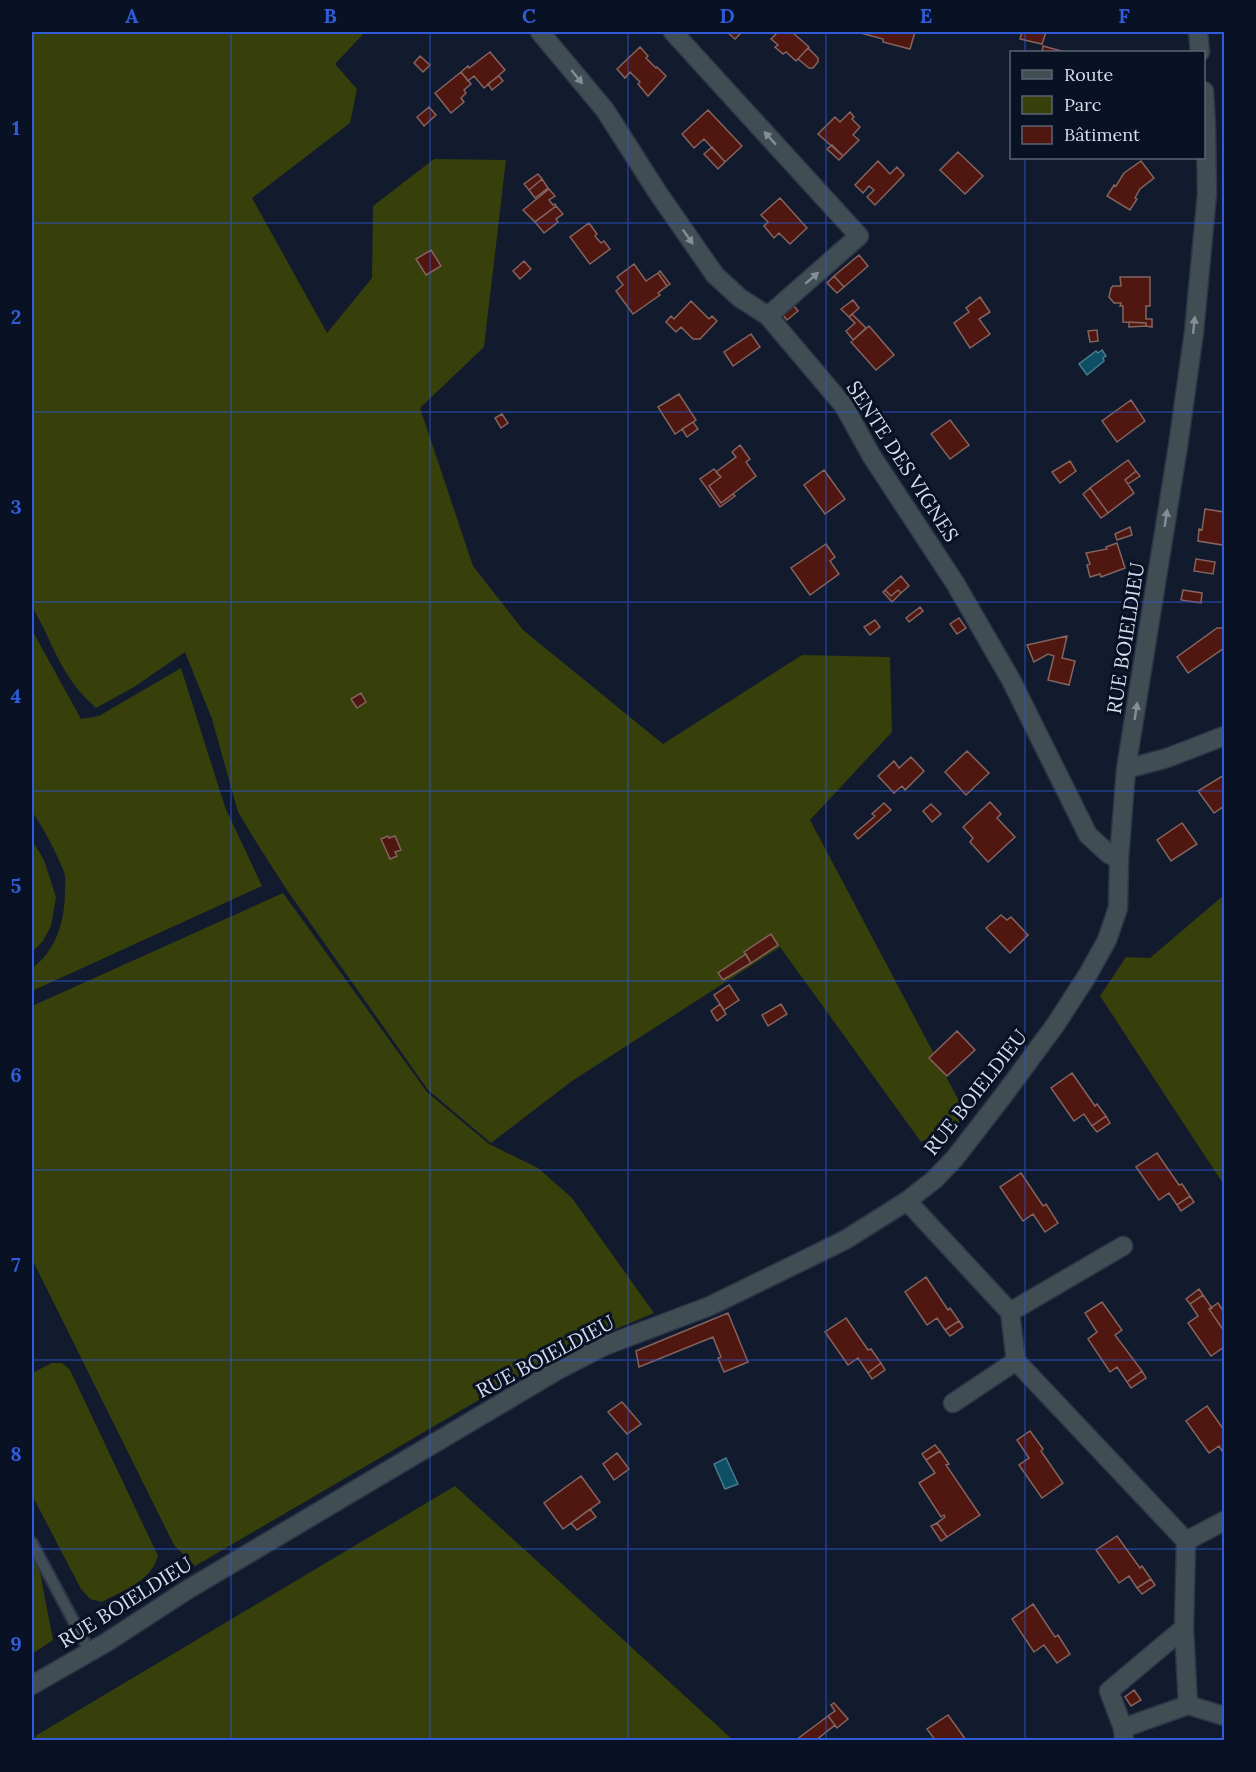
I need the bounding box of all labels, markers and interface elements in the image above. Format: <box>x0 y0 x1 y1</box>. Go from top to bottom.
text: A <box>125 3 139 28</box>
text: B <box>323 3 337 28</box>
text: C <box>522 3 536 28</box>
text: D <box>719 3 735 28</box>
text: E <box>920 3 932 28</box>
text: F <box>1118 3 1130 28</box>
legend <box>1010 51 1205 159</box>
text: Route <box>1064 63 1113 86</box>
one-way arrow <box>571 69 584 85</box>
text: Parc <box>1064 93 1101 116</box>
text: 1 <box>12 115 20 140</box>
text: Bâtiment <box>1064 123 1140 146</box>
one-way arrow <box>763 131 777 146</box>
one-way arrow <box>682 229 694 245</box>
one-way arrow <box>804 271 819 285</box>
text: 2 <box>11 304 21 329</box>
one-way arrow <box>1189 316 1199 335</box>
street label: SENTE DES VIGNES <box>842 376 964 546</box>
text: 3 <box>10 494 22 519</box>
one-way arrow <box>1162 509 1171 528</box>
street label: RUE BOIELDIEU <box>1101 561 1149 715</box>
text: 4 <box>11 683 22 708</box>
one-way arrow <box>1131 701 1140 720</box>
text: 5 <box>11 873 22 898</box>
street label: RUE BOIELDIEU <box>918 1024 1032 1160</box>
text: 6 <box>10 1062 22 1087</box>
text: 7 <box>11 1252 21 1277</box>
street label: RUE BOIELDIEU <box>472 1309 618 1403</box>
text: 8 <box>10 1441 22 1466</box>
street label: RUE BOIELDIEU <box>54 1551 196 1653</box>
text: 9 <box>10 1631 22 1656</box>

